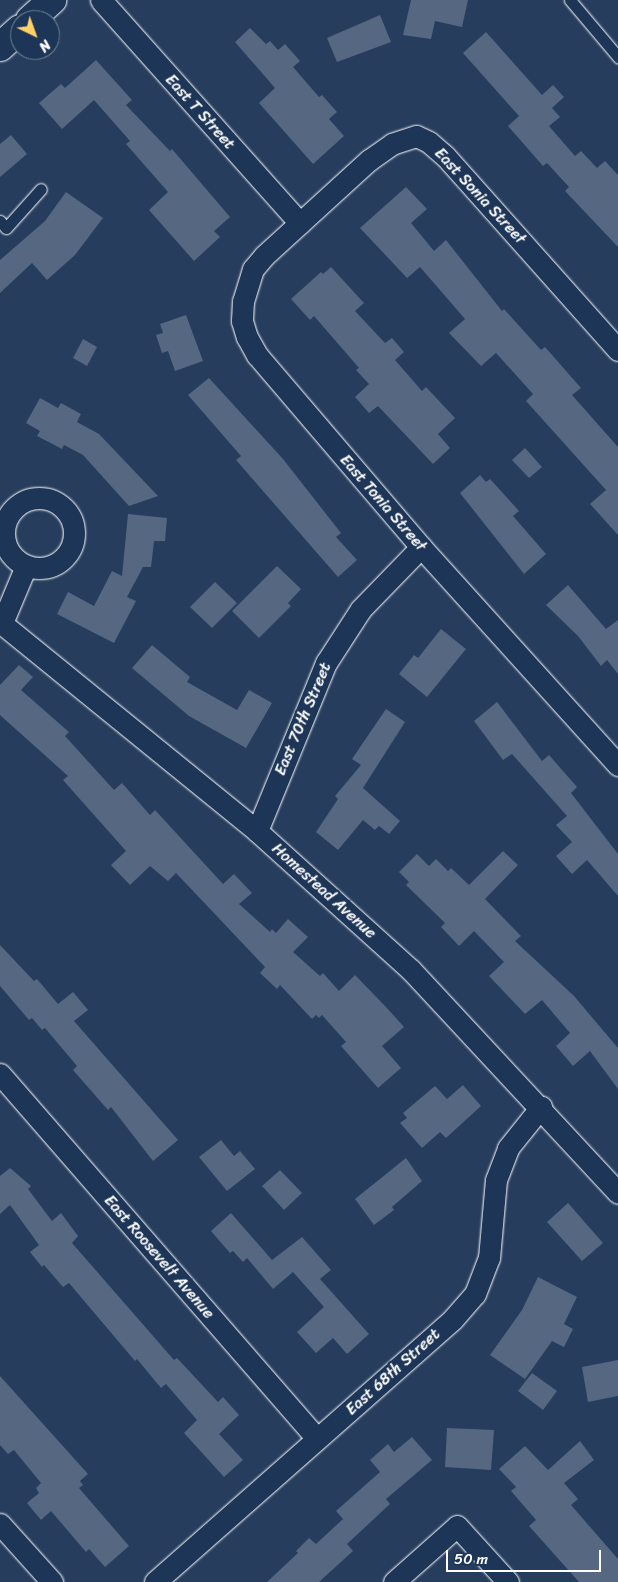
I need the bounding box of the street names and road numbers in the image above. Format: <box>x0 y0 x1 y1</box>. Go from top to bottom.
street label: East T Street <box>161 70 239 154</box>
street label: East Sonia Street <box>430 144 530 248</box>
street label: East Tonia Street <box>335 450 431 556</box>
street label: East 70th Street <box>271 660 335 778</box>
street label: Homestead Avenue <box>268 839 380 943</box>
street label: East Roosevelt Avenue <box>100 1191 218 1323</box>
street label: East 68th Street <box>342 1325 444 1419</box>

